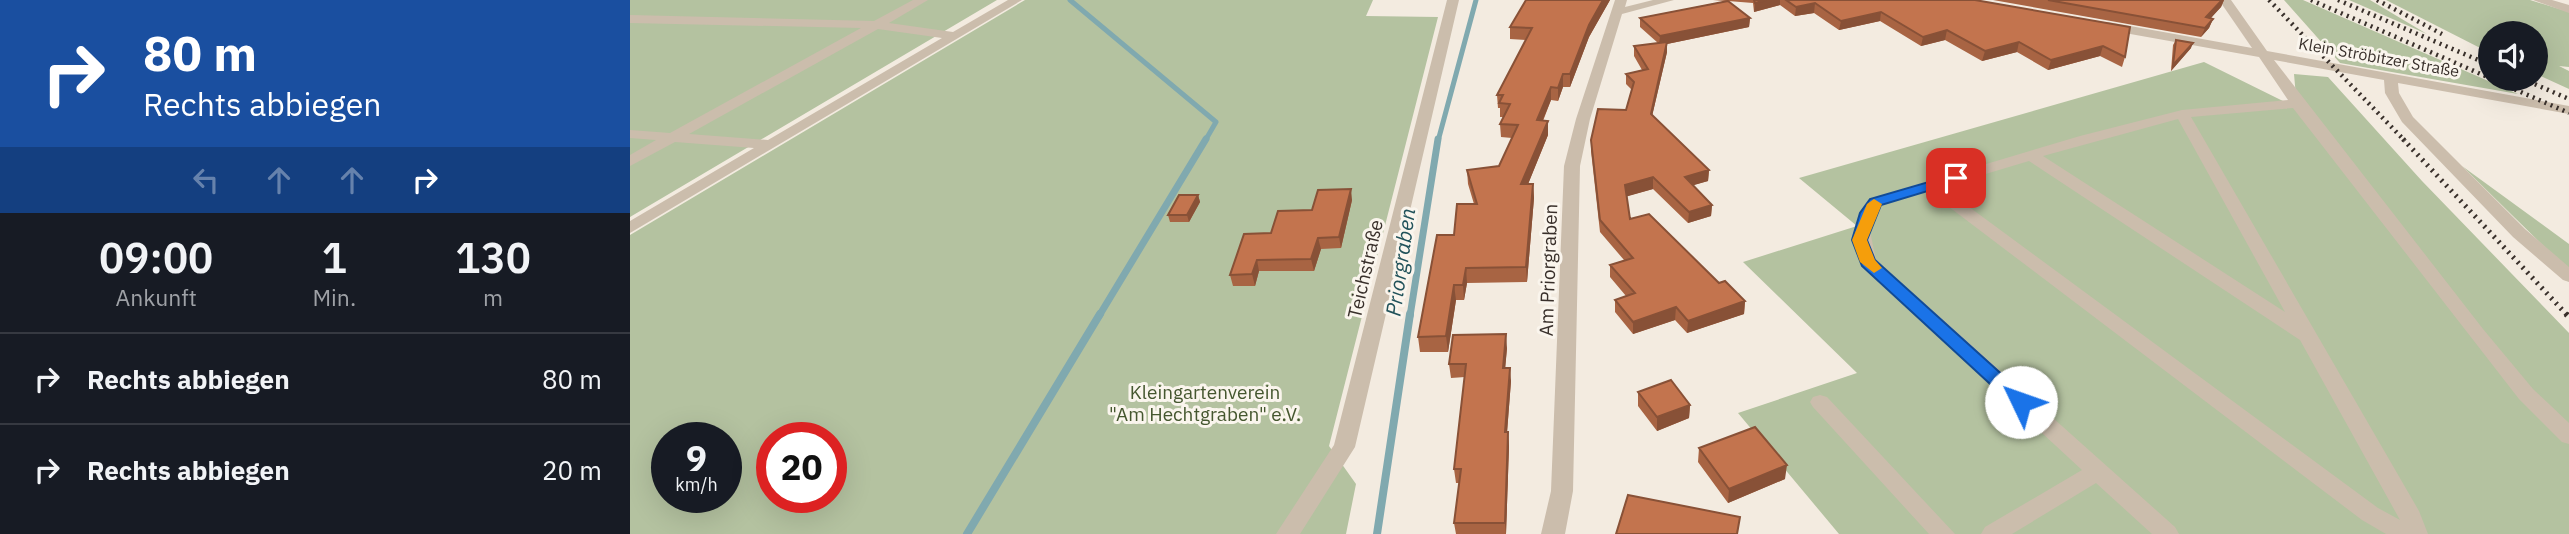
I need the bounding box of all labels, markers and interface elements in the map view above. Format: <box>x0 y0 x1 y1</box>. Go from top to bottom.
text: 80 m <box>143 21 257 84</box>
map controls <box>2478 21 2548 91</box>
button: sound <box>2478 21 2548 91</box>
icon: right <box>28 28 119 119</box>
street label: Klein Ströbitzer Straße <box>2297 33 2461 81</box>
text: Rechts abbiegen <box>143 83 381 125</box>
pin <box>1926 148 1986 208</box>
icon: arrive <box>1937 159 1975 197</box>
icon: left <box>187 161 225 199</box>
icon: ahead <box>260 161 298 199</box>
icon: ahead <box>333 161 371 199</box>
icon: right <box>406 161 444 199</box>
street label: Am Priorgraben <box>1534 203 1562 337</box>
water label: Priorgraben <box>1379 206 1421 318</box>
street label: Teichstraße <box>1342 217 1388 321</box>
text: 09:00 <box>99 230 213 285</box>
text: 1 <box>322 230 347 285</box>
text: 130 <box>455 230 531 285</box>
text: Ankunft <box>116 282 197 312</box>
text: Min. <box>312 282 356 312</box>
text: m <box>483 282 503 312</box>
icon: right <box>28 360 66 398</box>
text: Rechts abbiegen <box>87 362 290 396</box>
text: 80 m <box>542 362 602 396</box>
position arrow <box>1984 365 2058 439</box>
park label: Kleingartenverein "Am Hechtgraben" e.V. <box>1109 380 1301 426</box>
speed limit sign: 20 <box>756 422 847 513</box>
text: 9 <box>686 435 707 481</box>
icon: right <box>28 451 66 489</box>
text: Rechts abbiegen <box>87 453 290 487</box>
text: 20 m <box>542 453 602 487</box>
text: km/h <box>675 473 718 496</box>

